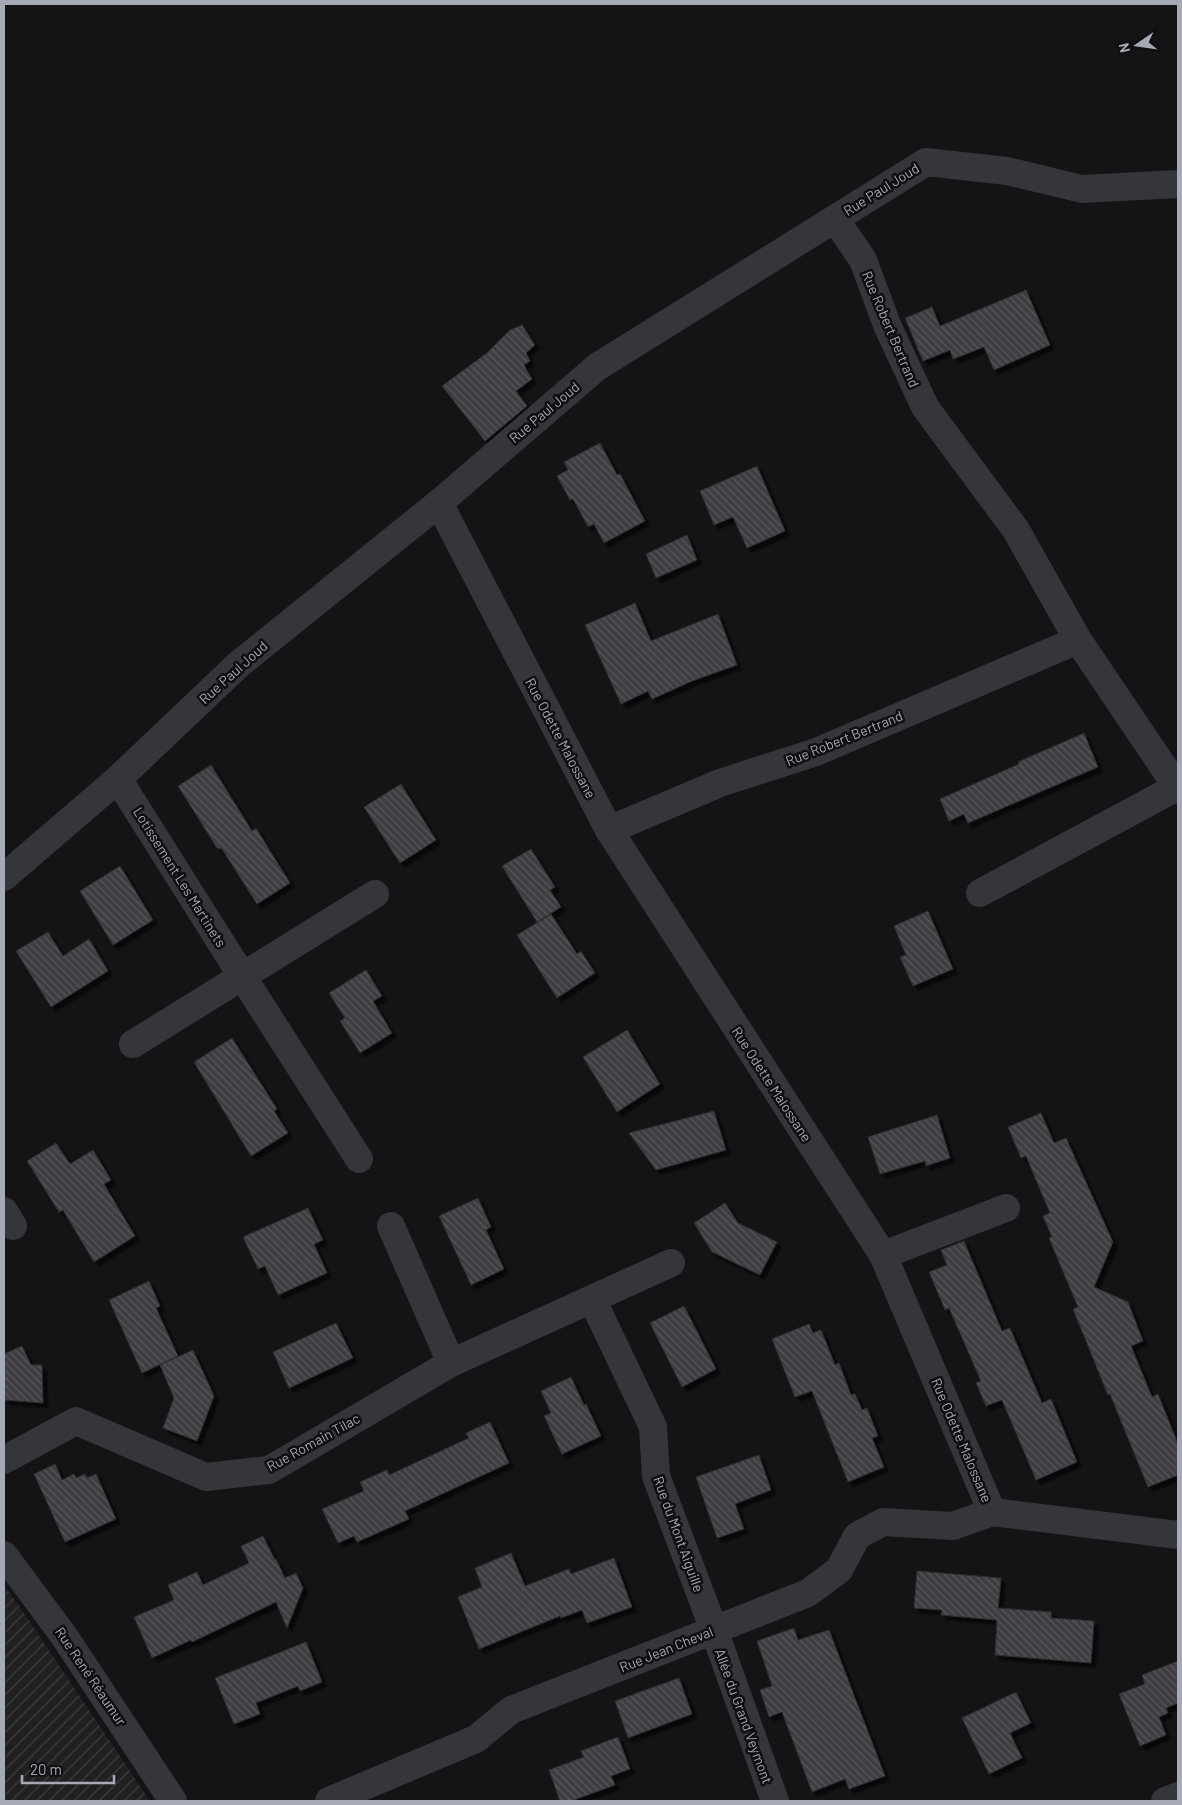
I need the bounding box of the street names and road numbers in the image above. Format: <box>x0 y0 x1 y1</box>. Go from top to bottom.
street label: Rue Paul Joud <box>840 159 922 219</box>
street label: Rue Robert Bertrand <box>859 268 923 390</box>
street label: Rue Paul Joud <box>506 378 582 446</box>
street label: Rue Paul Joud <box>195 637 271 707</box>
street label: Rue Odette Malossane <box>522 675 600 801</box>
street label: Rue Robert Bertrand <box>783 707 905 769</box>
street label: Lotissement Les Martinets <box>130 804 230 950</box>
street label: Rue Odette Malossane <box>728 1023 816 1145</box>
street label: Rue Odette Malossane <box>928 1375 996 1505</box>
street label: Rue Romain Tilac <box>263 1409 363 1475</box>
street label: Rue du Mont Aiguille <box>650 1474 708 1594</box>
street label: Rue Jean Cheval <box>617 1622 715 1676</box>
street label: Rue René Réaumur <box>52 1624 130 1728</box>
street label: Allée du Grand Veymont <box>712 1646 776 1786</box>

